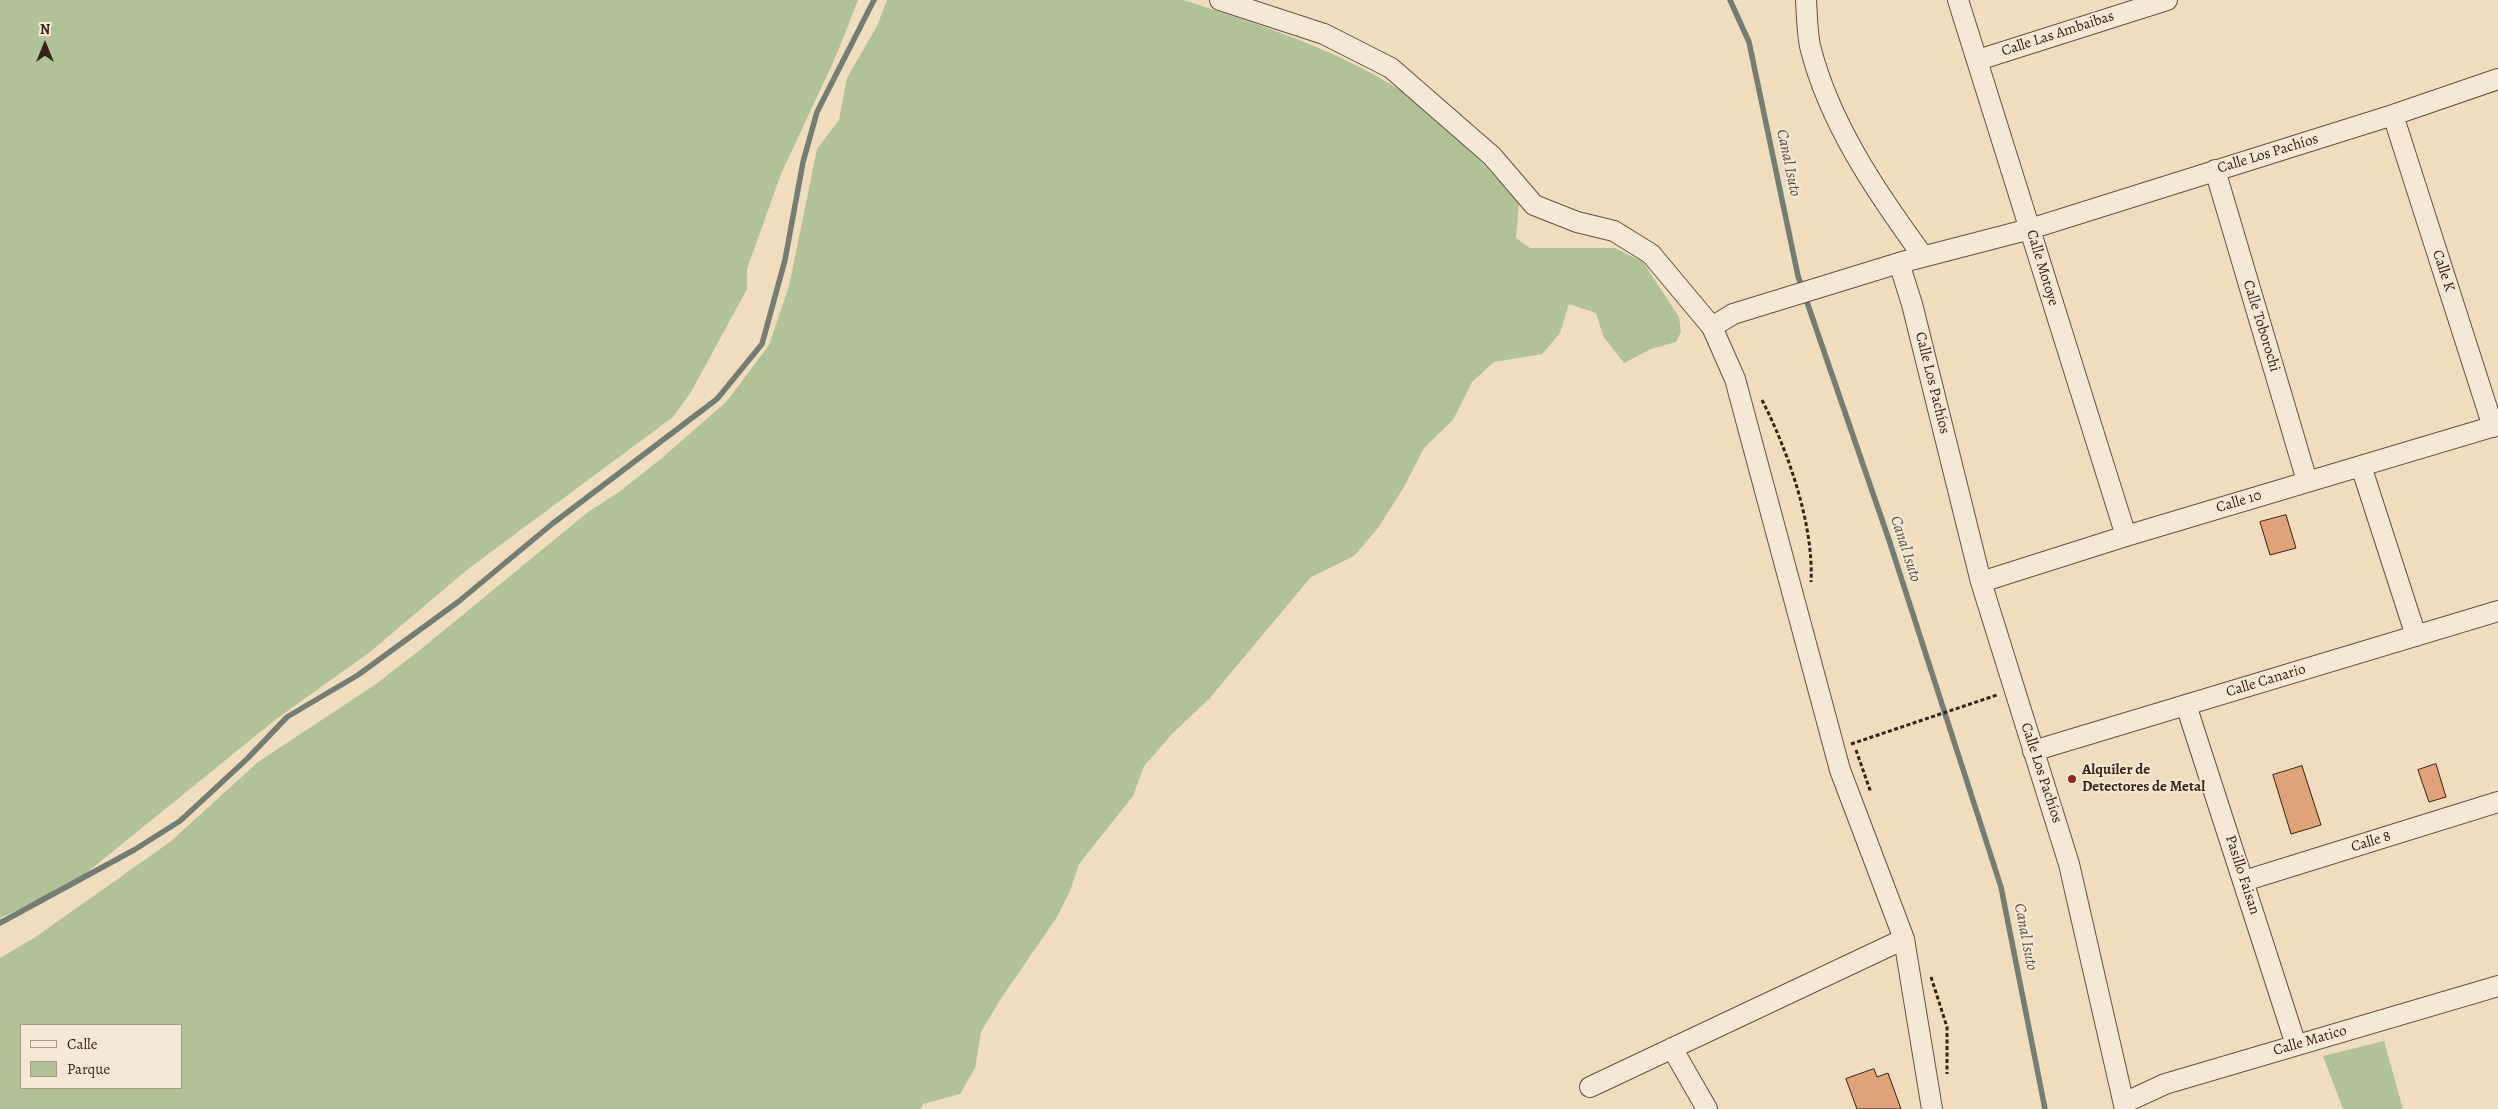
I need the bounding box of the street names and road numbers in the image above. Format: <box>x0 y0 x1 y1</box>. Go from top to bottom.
street label: Calle Las Ambaibas <box>1999 7 2117 61</box>
street label: Calle Los Pachíos <box>2215 130 2321 178</box>
street label: Calle Motoye <box>2022 228 2062 308</box>
street label: Calle K <box>2428 248 2458 294</box>
street label: Calle Toborochi <box>2239 278 2283 374</box>
street label: Calle Los Pachíos <box>1911 330 1953 436</box>
street label: Calle 10 <box>2214 487 2264 517</box>
street label: Calle Canario <box>2224 660 2308 702</box>
street label: Calle Los Pachíos <box>2016 721 2066 825</box>
street label: Calle 8 <box>2349 827 2393 857</box>
street label: Pasillo Faisan <box>2221 833 2263 917</box>
street label: Calle Matico <box>2271 1022 2349 1060</box>

